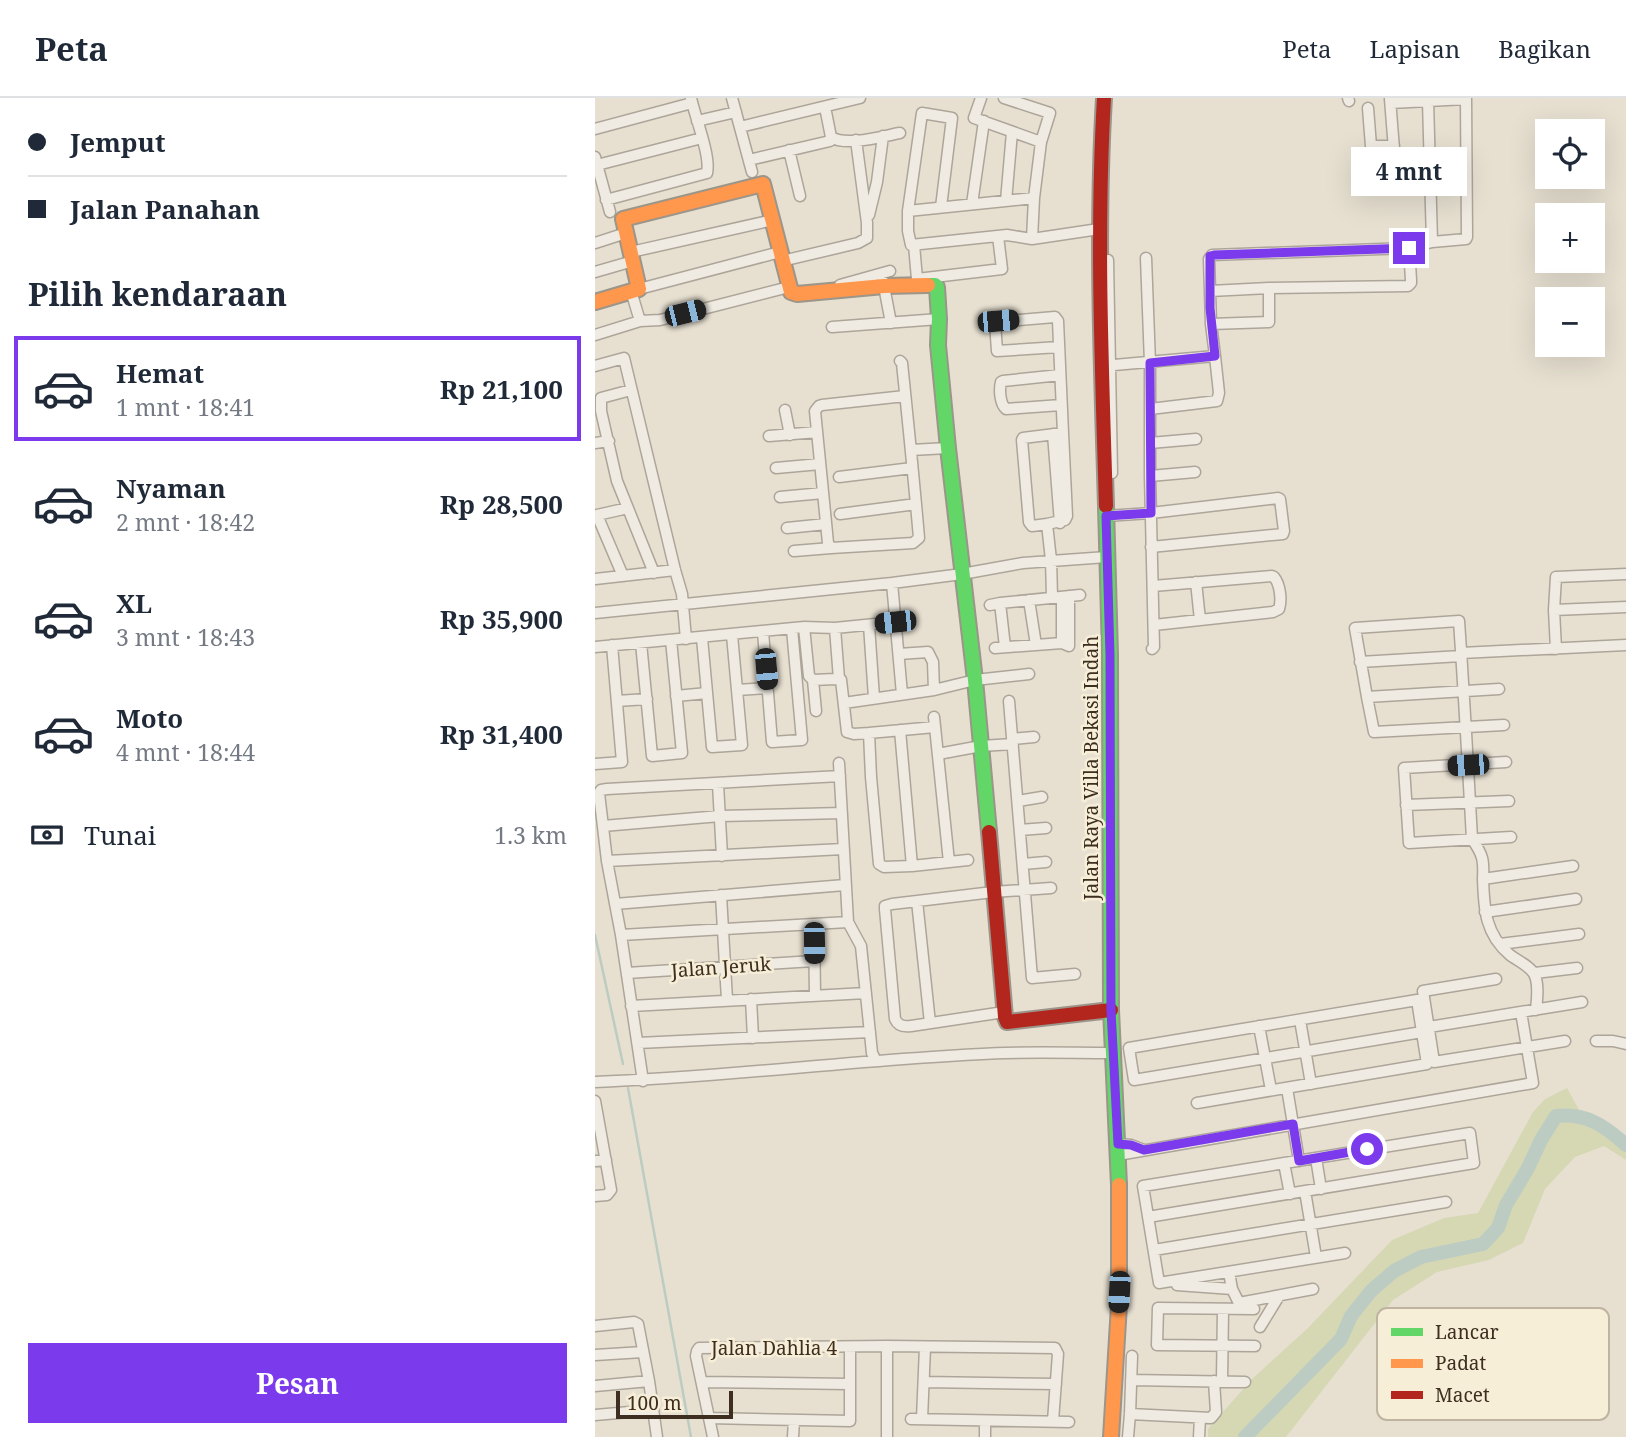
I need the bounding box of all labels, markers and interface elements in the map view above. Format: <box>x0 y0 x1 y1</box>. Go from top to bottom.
text: Peta <box>35 26 108 71</box>
text: Peta <box>1282 32 1331 65</box>
text: Lapisan <box>1369 32 1460 65</box>
text: Bagikan <box>1498 32 1591 65</box>
map controls <box>1535 119 1605 357</box>
button: locate <box>1535 119 1605 189</box>
text: Jemput <box>70 124 165 160</box>
callout: 4 mnt <box>1351 146 1467 195</box>
text: 4 mnt <box>1376 155 1442 187</box>
text: Jalan Panahan <box>70 191 260 227</box>
button: + <box>1535 203 1605 273</box>
route end <box>1393 232 1425 264</box>
text: Pilih kendaraan <box>28 272 287 315</box>
button: − <box>1535 287 1605 357</box>
car <box>663 298 708 328</box>
car <box>977 309 1020 333</box>
text: Hemat <box>116 355 204 391</box>
icon: car <box>32 357 95 420</box>
text: Rp 21,100 <box>440 371 563 407</box>
text: 1 mnt · 18:41 <box>116 391 255 423</box>
text: Nyaman <box>116 470 226 506</box>
icon: car <box>32 472 95 535</box>
text: Rp 28,500 <box>440 486 563 522</box>
text: 2 mnt · 18:42 <box>116 506 255 538</box>
text: XL <box>116 585 152 621</box>
icon: car <box>32 587 95 650</box>
text: Rp 35,900 <box>440 601 563 637</box>
car <box>874 609 917 635</box>
text: 3 mnt · 18:43 <box>116 621 255 653</box>
street label: Jalan Raya Villa Bekasi Indah <box>1078 636 1104 901</box>
car <box>754 647 779 691</box>
text: Moto <box>116 700 183 736</box>
icon: car <box>32 702 95 765</box>
text: Rp 31,400 <box>440 716 563 752</box>
text: 4 mnt · 18:44 <box>116 736 255 768</box>
car <box>1447 753 1490 777</box>
icon: cash <box>28 816 66 854</box>
text: Tunai <box>84 817 156 853</box>
text: 1.3 km <box>494 819 567 851</box>
car <box>804 922 825 964</box>
street label: Jalan Jeruk <box>669 950 773 984</box>
route start <box>1351 1133 1383 1165</box>
car <box>1108 1270 1131 1314</box>
legend <box>1377 1308 1609 1420</box>
text: Lancar <box>1435 1319 1499 1345</box>
street label: Jalan Dahlia 4 <box>710 1335 837 1361</box>
button: Pesan <box>28 1343 567 1423</box>
text: Padat <box>1435 1350 1487 1376</box>
text: Macet <box>1435 1382 1490 1408</box>
scale bar <box>616 1388 733 1420</box>
text: 100 m <box>627 1390 682 1416</box>

